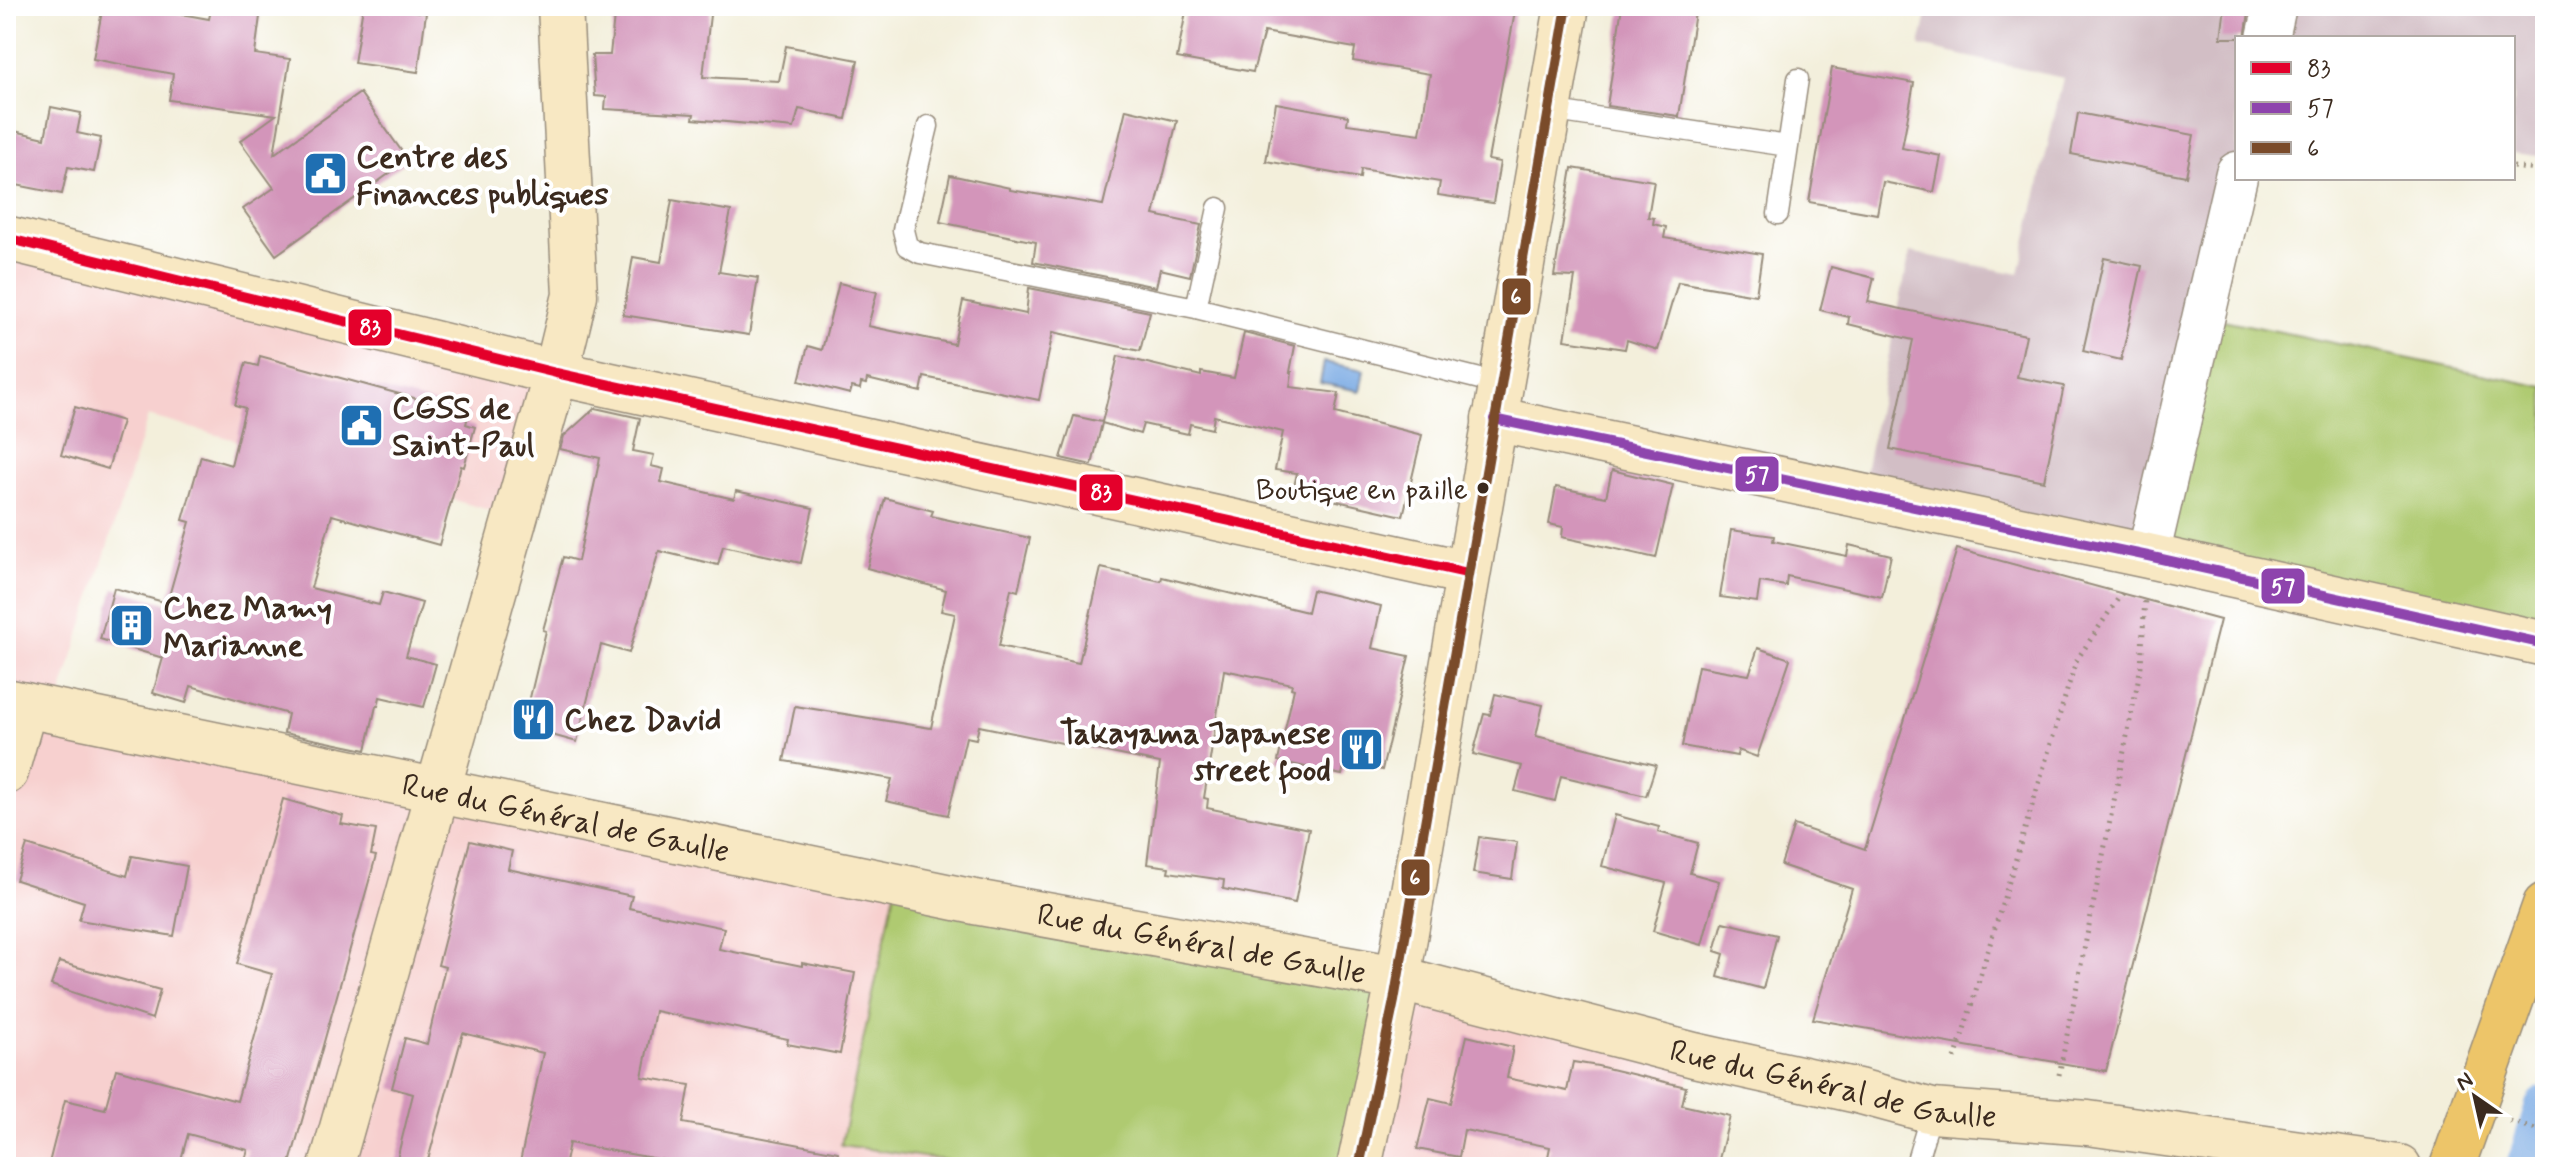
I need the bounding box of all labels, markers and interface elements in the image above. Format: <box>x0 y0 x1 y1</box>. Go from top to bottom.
legend <box>2235 36 2515 180</box>
text: 83 <box>2307 54 2331 85</box>
text: 57 <box>2307 94 2333 125</box>
text: 6 <box>2307 134 2319 165</box>
place label: Centre des Finances publiques <box>356 137 609 216</box>
public building icon: Centre des Finances publiques <box>301 150 349 198</box>
line badge: 6 <box>1501 277 1532 316</box>
text: 6 <box>1510 284 1522 312</box>
line badge: 83 <box>347 308 393 347</box>
text: 83 <box>359 315 382 343</box>
place label: CGSS de Saint-Paul <box>392 388 534 467</box>
public building icon: CGSS de Saint-Paul <box>337 401 385 449</box>
line badge: 57 <box>1734 455 1780 493</box>
text: 57 <box>1745 462 1769 490</box>
place label: Boutique en paille <box>1256 471 1468 510</box>
line badge: 83 <box>1078 473 1124 512</box>
text: 83 <box>1090 480 1113 508</box>
marker: Boutique en paille <box>1475 480 1491 496</box>
line badge: 57 <box>2260 567 2306 605</box>
text: 57 <box>2271 574 2295 602</box>
place label: Chez Mamy Marianne <box>163 588 332 667</box>
building icon: Chez Mamy Marianne <box>108 601 156 649</box>
restaurant icon: Chez David <box>509 695 557 743</box>
place label: Chez David <box>564 700 721 742</box>
place label: Takayama Japanese street food <box>1060 713 1331 795</box>
restaurant icon: Takayama Japanese street food <box>1338 726 1386 774</box>
street label: Rue du Général de Gaulle <box>398 765 733 874</box>
line badge: 6 <box>1400 858 1431 897</box>
text: 6 <box>1409 865 1421 893</box>
street label: Rue du Général de Gaulle <box>1034 895 1369 995</box>
street label: Rue du Général de Gaulle <box>1665 1031 1998 1139</box>
north arrow <box>2435 1057 2515 1137</box>
text: N <box>2451 1066 2479 1098</box>

